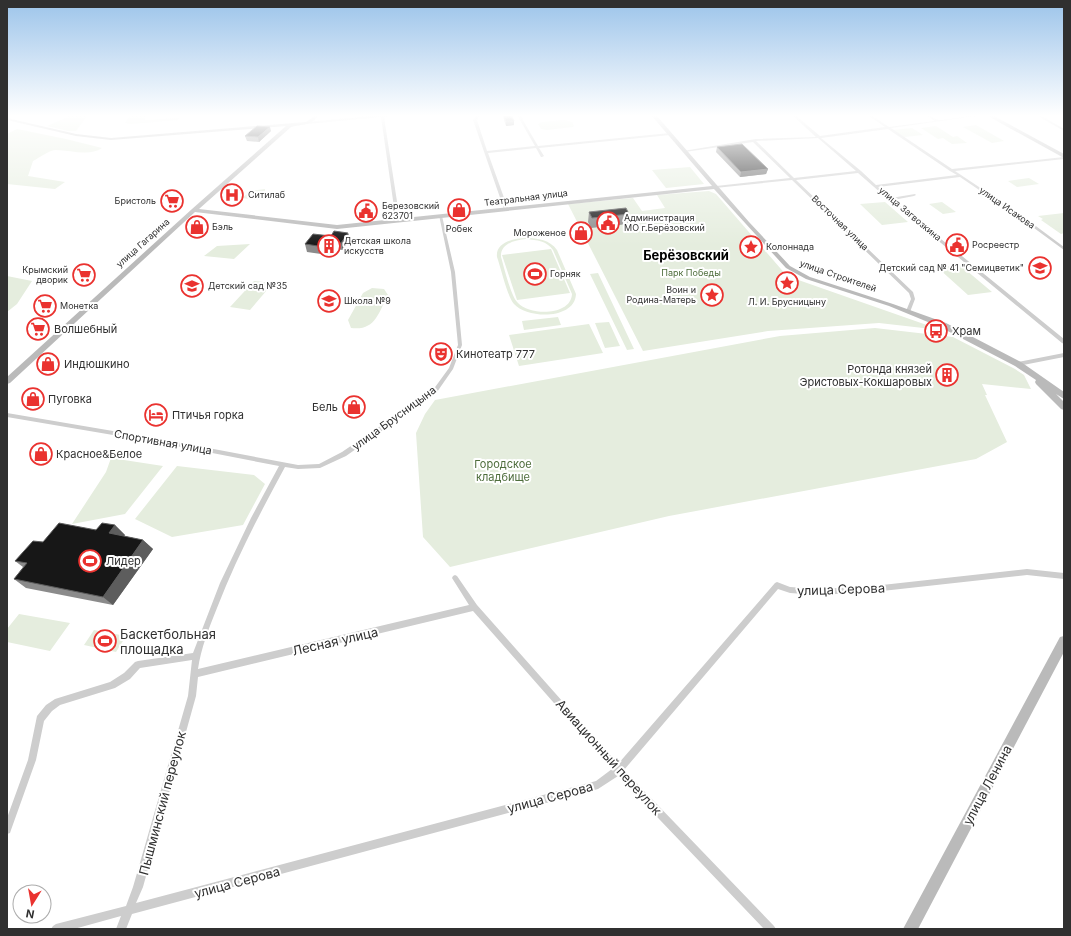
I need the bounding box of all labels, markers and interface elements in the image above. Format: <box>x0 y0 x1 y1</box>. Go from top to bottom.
hospital icon: Ситилаб <box>219 182 245 208</box>
street label: улица Загвозкина <box>877 184 944 243</box>
street label: улица Исакова <box>977 184 1037 231</box>
street label: Театральная улица <box>484 187 568 208</box>
supermarket icon: Бристоль <box>159 188 185 214</box>
place label: Ситилаб <box>248 189 285 200</box>
street label: Восточная улица <box>810 193 871 253</box>
place label: Бристоль <box>115 195 156 206</box>
shop icon: Робек <box>446 197 472 223</box>
public building icon: Березовский 623701 <box>353 198 379 224</box>
place label: Березовский 623701 <box>382 200 439 221</box>
public building icon: Администрация МО г.Берёзовский <box>595 210 621 236</box>
place label: Администрация МО г.Берёзовский <box>624 212 705 233</box>
shop icon: Бэль <box>184 214 210 240</box>
street label: улица Гагарина <box>114 216 172 269</box>
shop icon: Мороженое <box>568 220 594 246</box>
place label: Бэль <box>212 221 233 232</box>
place label: Робек <box>446 223 472 234</box>
place label: Мороженое <box>513 227 566 238</box>
public building icon: Росреестр <box>944 232 970 258</box>
building icon: Детская школа искусств <box>316 233 342 259</box>
place icon: Колоннада <box>738 234 764 260</box>
place label: Детская школа искусств <box>344 235 411 256</box>
place label: Росреестр <box>972 239 1020 250</box>
place label: Колоннада <box>766 241 814 252</box>
district label: Берёзовский <box>643 247 729 263</box>
school or university icon: Детский сад № 41 "Семицветик" <box>1027 255 1053 281</box>
street label: улица Строителей <box>798 257 878 294</box>
sports icon: Горняк <box>522 261 548 287</box>
supermarket icon: Крымский дворик <box>71 262 97 288</box>
place label: Детский сад № 41 "Семицветик" <box>879 262 1024 273</box>
place label: Крымский дворик <box>22 264 68 285</box>
park label: Парк Победы <box>661 267 721 278</box>
place label: Горняк <box>550 268 581 279</box>
place icon: Л. И. Брусницыну <box>774 270 800 296</box>
school or university icon: Детский сад №35 <box>179 273 205 299</box>
place label: Детский сад №35 <box>208 280 287 291</box>
place icon: Воин и Родина-Матерь <box>699 282 725 308</box>
place label: Воин и Родина-Матерь <box>626 284 696 305</box>
school or university icon: Школа №9 <box>316 288 342 314</box>
supermarket icon: Монетка <box>32 293 58 319</box>
place label: Школа №9 <box>344 295 391 306</box>
place label: Л. И. Брусницыну <box>748 296 826 307</box>
place label: Монетка <box>60 300 98 311</box>
supermarket icon: Волшебный <box>25 316 51 342</box>
bus stop icon: Храм <box>923 318 949 344</box>
place label: Волшебный <box>54 322 117 336</box>
place label: Храм <box>952 324 981 338</box>
theatre icon: Кинотеатр 777 <box>428 341 454 367</box>
place label: Кинотеатр 777 <box>456 347 535 361</box>
shop icon: Индюшкино <box>35 351 61 377</box>
place label: Индюшкино <box>64 357 130 371</box>
place label: Ротонда князей Эристовых-Кокшаровых <box>799 362 932 389</box>
building icon: Ротонда князей Эристовых-Кокшаровых <box>934 362 960 388</box>
street label: улица Брусницына <box>349 383 439 453</box>
shop icon: Пуговка <box>20 386 46 412</box>
place label: Пуговка <box>48 392 92 406</box>
shop icon: Бель <box>341 394 367 420</box>
place label: Бель <box>312 400 338 414</box>
hotel icon: Птичья горка <box>143 402 169 428</box>
place label: Птичья горка <box>172 408 244 422</box>
street label: Спортивная улица <box>113 427 213 457</box>
shop icon: Красное&Белое <box>28 441 54 467</box>
place label: Красное&Белое <box>56 447 142 461</box>
park label: Городское кладбище <box>474 457 532 484</box>
sports icon: Лидер <box>77 548 103 574</box>
place label: Лидер <box>106 554 141 568</box>
street label: улица Серова <box>797 579 885 599</box>
street label: Лесная улица <box>291 623 379 659</box>
place label: Баскетбольная площадка <box>120 626 216 657</box>
sports icon: Баскетбольная площадка <box>92 628 118 654</box>
street label: Авиационный переулок <box>553 696 665 818</box>
street label: Пышминский переулок <box>135 729 189 877</box>
street label: улица Ленина <box>959 742 1015 828</box>
street label: улица Серова <box>505 778 595 816</box>
street label: улица Серова <box>192 863 282 901</box>
north arrow <box>12 884 52 924</box>
text: N <box>25 906 36 921</box>

